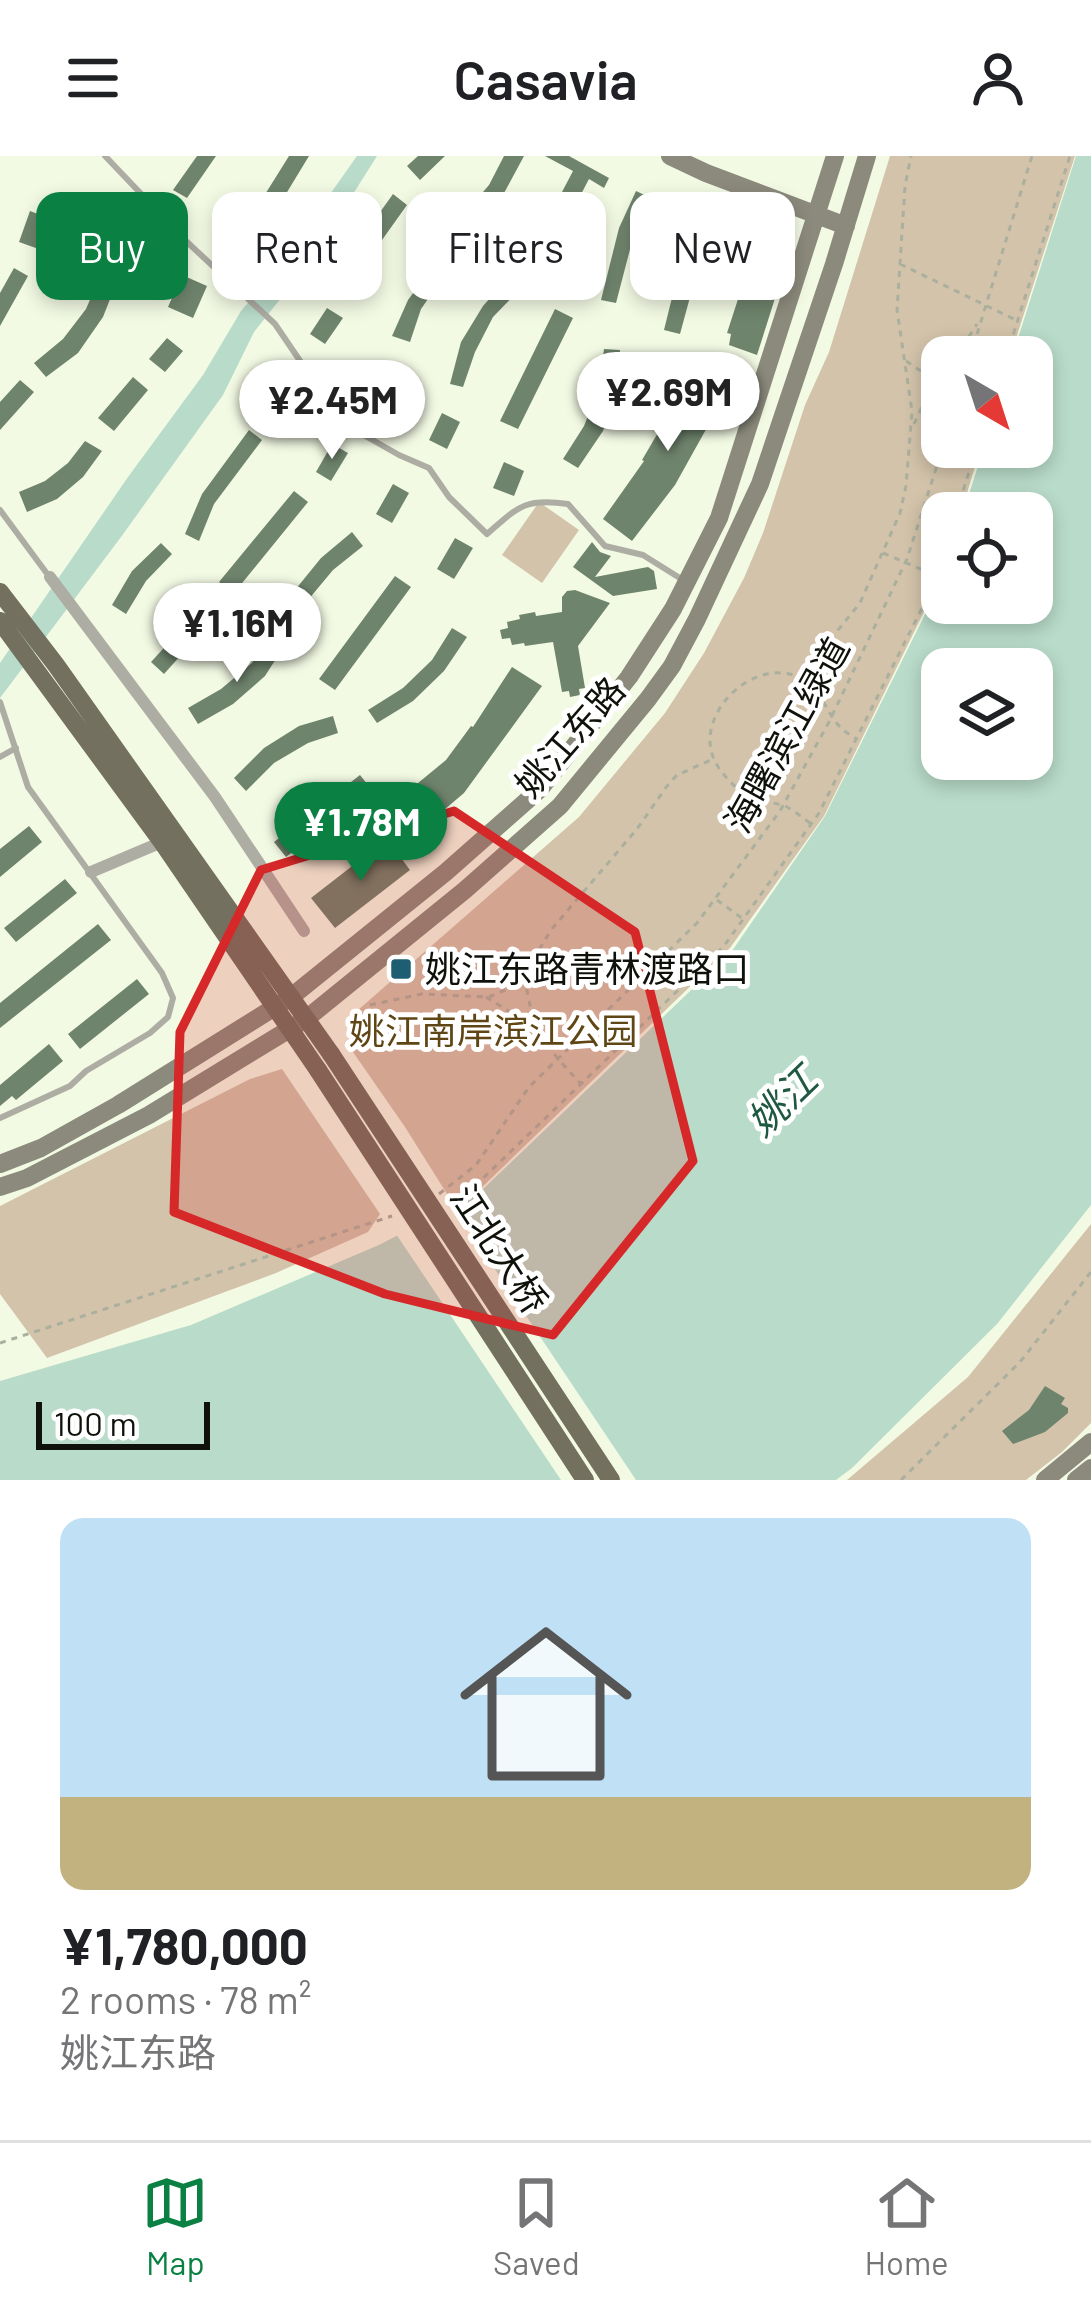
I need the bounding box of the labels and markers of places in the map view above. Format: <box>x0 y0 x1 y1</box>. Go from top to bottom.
pin: ¥2.69M <box>570 352 766 454</box>
pin: ¥2.45M <box>234 360 430 462</box>
pin: ¥1.16M <box>139 583 335 685</box>
pin: ¥1.78M <box>263 782 459 884</box>
place label: 姚江东路青林渡路口 <box>425 946 749 989</box>
marker: 姚江东路青林渡路口 <box>388 956 414 982</box>

